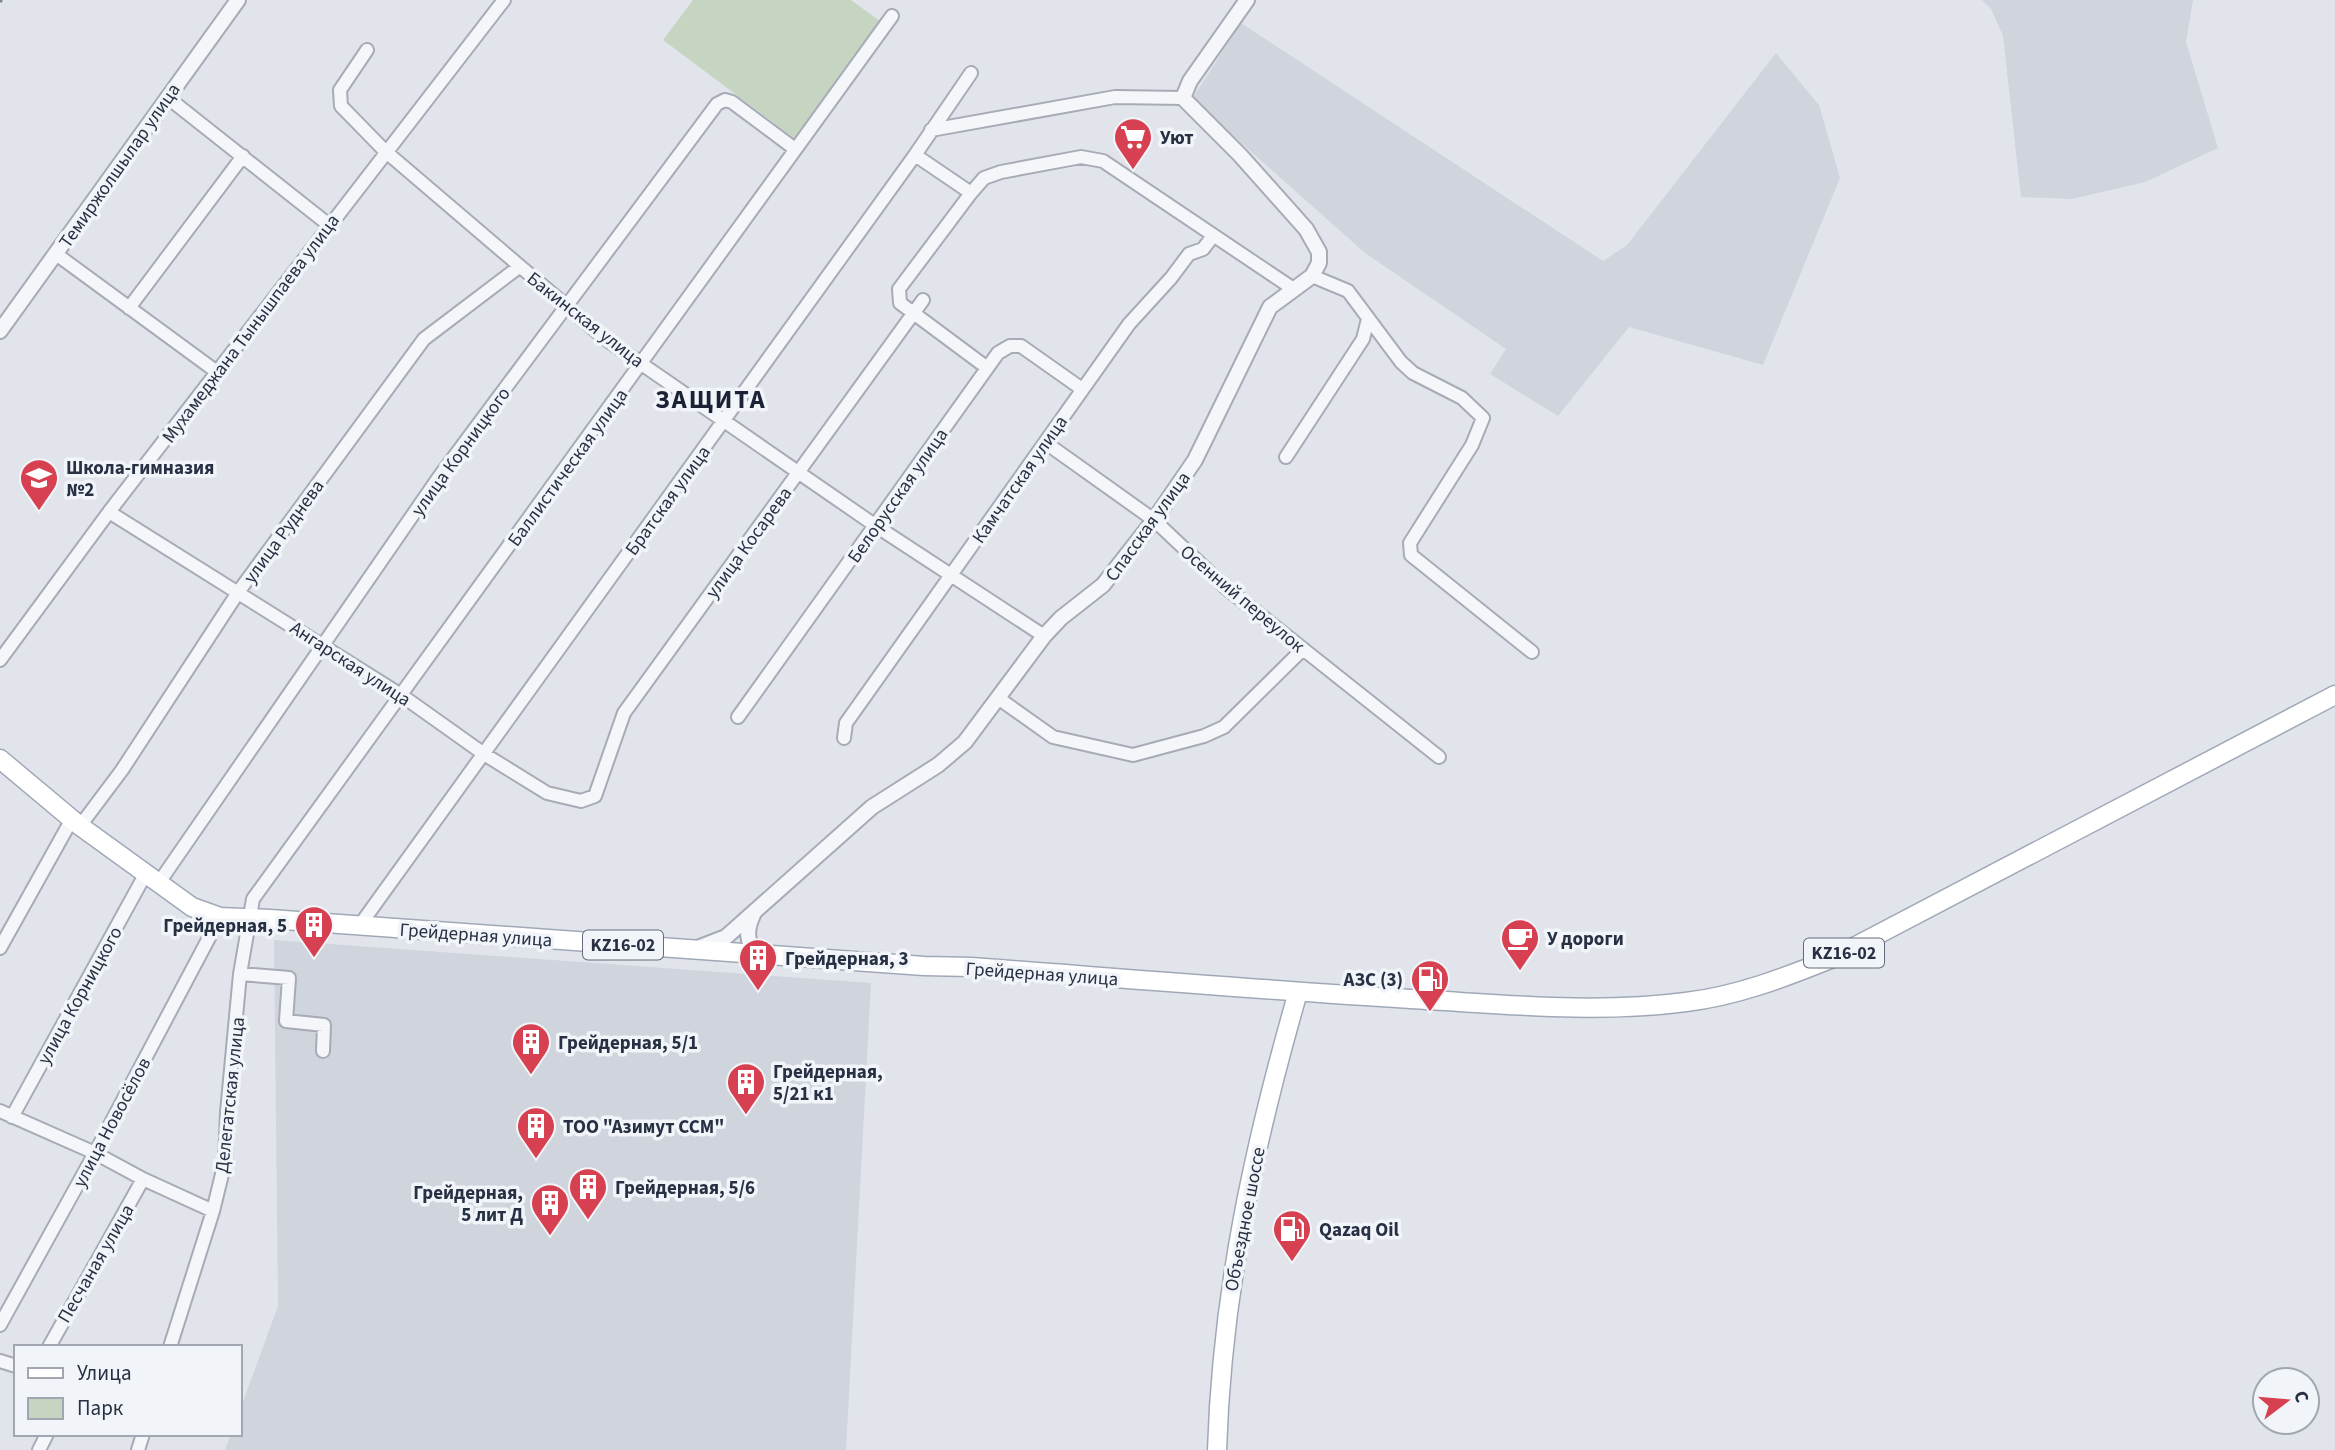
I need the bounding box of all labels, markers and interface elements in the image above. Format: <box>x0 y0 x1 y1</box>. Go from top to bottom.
street label: Темиржолшылар улица <box>53 78 187 254</box>
supermarket icon: Уют <box>1112 116 1154 171</box>
place label: Уют <box>1160 125 1194 152</box>
street label: Мухамеджана Тынышпаева улица <box>156 209 346 449</box>
street label: Бакинская улица <box>521 266 649 375</box>
district label: ЗАЩИТА <box>655 381 767 418</box>
street label: улица Корницкого <box>405 382 517 522</box>
street label: Баллистическая улица <box>502 383 635 552</box>
street label: Камчатская улица <box>966 410 1075 549</box>
street label: Белорусская улица <box>842 423 955 569</box>
street label: Братская улица <box>619 440 717 561</box>
place label: Школа-гимназия №2 <box>66 455 214 504</box>
school or university icon: Школа-гимназия №2 <box>18 457 60 512</box>
street label: Спасская улица <box>1099 466 1197 587</box>
street label: улица Руднева <box>237 474 331 589</box>
street label: улица Косарева <box>699 482 799 604</box>
street label: Осенний переулок <box>1174 539 1311 660</box>
street label: Ангарская улица <box>284 615 416 713</box>
building icon: Грейдерная, 5 <box>293 904 335 959</box>
place label: Грейдерная, 5 <box>163 913 287 940</box>
street label: Грейдерная улица <box>399 917 553 954</box>
cafe icon: У дороги <box>1499 917 1541 972</box>
street label: улица Корницкого <box>31 922 129 1070</box>
place label: У дороги <box>1547 926 1624 953</box>
road number: KZ16-02 <box>583 930 663 960</box>
building icon: Грейдерная, 3 <box>737 937 779 992</box>
road number: KZ16-02 <box>1804 938 1884 968</box>
place label: Грейдерная, 3 <box>785 946 909 973</box>
street label: Грейдерная улица <box>965 956 1119 993</box>
fuel station icon: АЗС (3) <box>1409 958 1451 1013</box>
place label: АЗС (3) <box>1343 967 1403 994</box>
street label: Делегатская улица <box>209 1016 252 1175</box>
building icon: Грейдерная, 5/1 <box>510 1021 552 1076</box>
place label: Грейдерная, 5/1 <box>558 1030 698 1057</box>
street label: улица Новосёлов <box>67 1053 158 1193</box>
place label: Грейдерная, 5/21 к1 <box>773 1059 883 1108</box>
building icon: Грейдерная, 5/21 к1 <box>725 1061 767 1116</box>
building icon: ТОО "Азимут ССМ" <box>515 1105 557 1160</box>
place label: ТОО "Азимут ССМ" <box>563 1114 724 1141</box>
street label: Объездное шоссе <box>1218 1145 1273 1294</box>
building icon: Грейдерная, 5/6 <box>567 1166 609 1221</box>
place label: Грейдерная, 5/6 <box>615 1175 755 1202</box>
place label: Грейдерная, 5 лит Д <box>413 1180 523 1229</box>
building icon: Грейдерная, 5 лит Д <box>529 1182 571 1237</box>
street label: Песчаная улица <box>51 1199 141 1328</box>
fuel station icon: Qazaq Oil <box>1271 1208 1313 1263</box>
place label: Qazaq Oil <box>1319 1217 1399 1244</box>
legend <box>14 1345 242 1436</box>
text: Улица <box>77 1358 132 1388</box>
north arrow <box>2251 1366 2321 1436</box>
text: С <box>2286 1388 2315 1406</box>
text: Парк <box>77 1393 124 1423</box>

